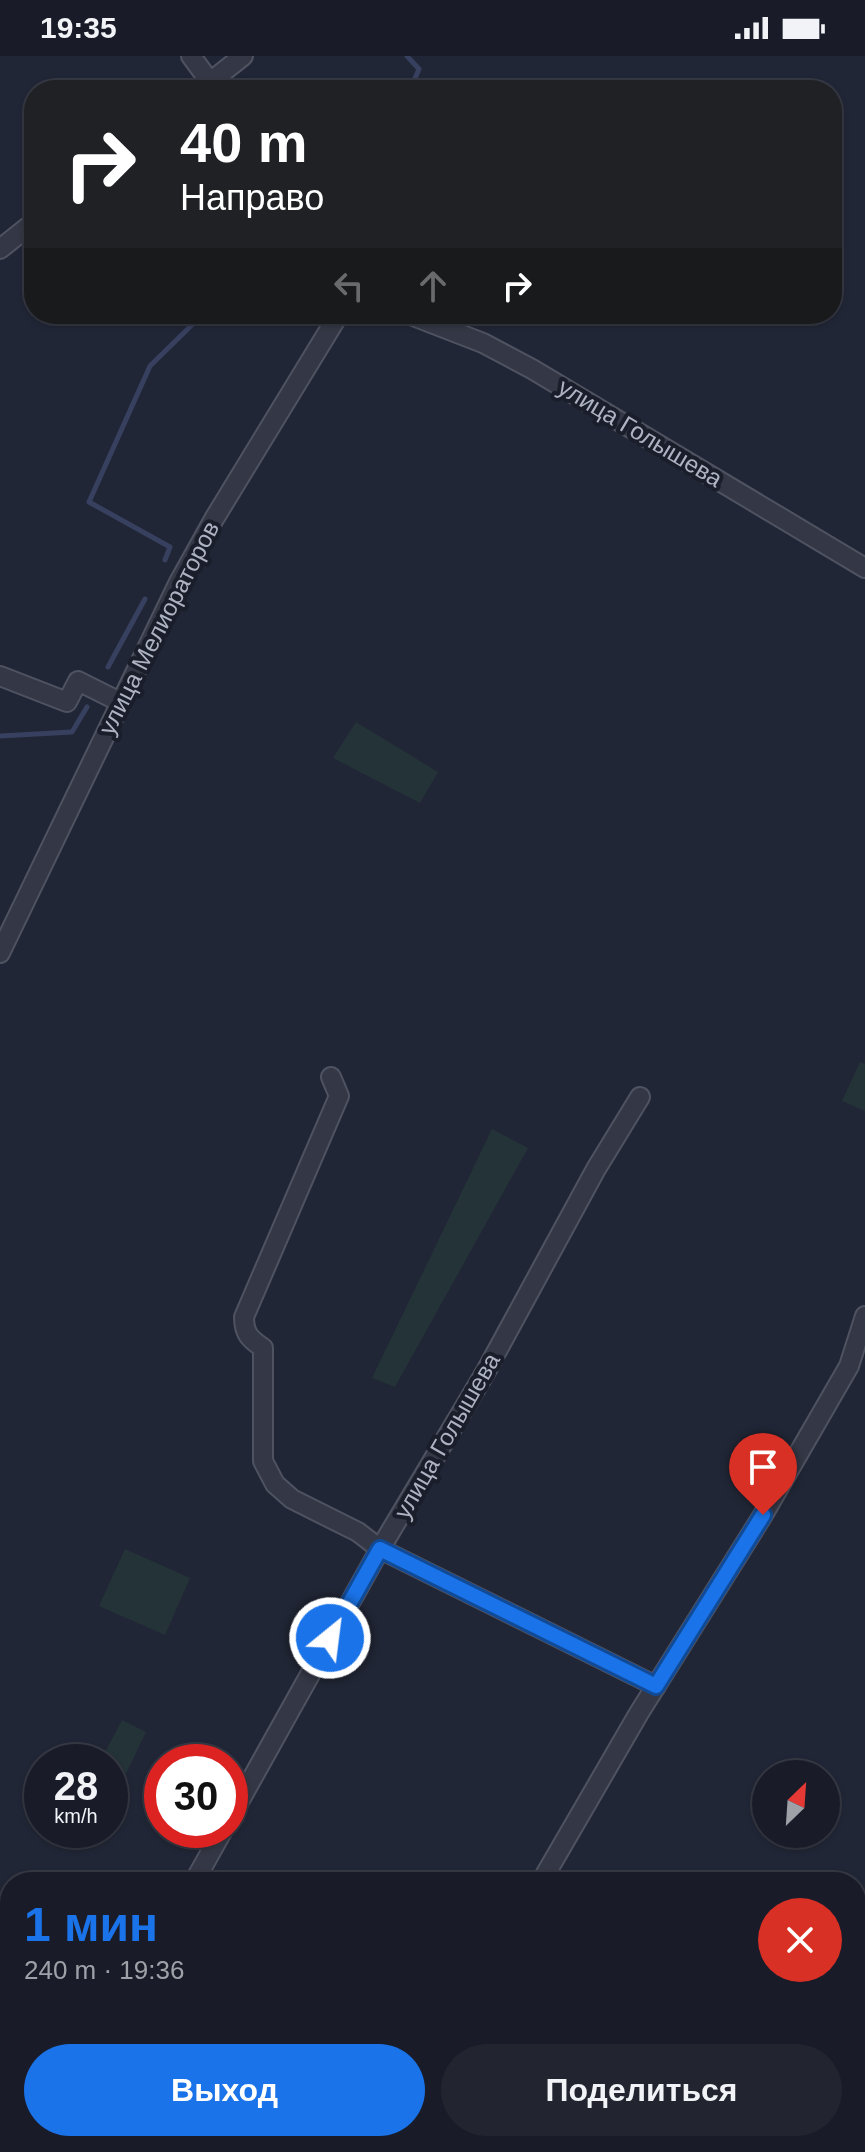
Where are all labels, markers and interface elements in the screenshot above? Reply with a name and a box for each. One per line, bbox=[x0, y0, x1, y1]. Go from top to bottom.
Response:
text: 19:35 bbox=[40, 11, 117, 44]
text: 40 m bbox=[180, 111, 308, 174]
icon: right bbox=[48, 112, 152, 216]
text: Направо bbox=[180, 177, 324, 218]
icon: left bbox=[327, 264, 371, 308]
icon: ahead bbox=[411, 264, 455, 308]
icon: right bbox=[495, 264, 539, 308]
street label: улица Голышева bbox=[553, 373, 728, 493]
street label: улица Мелиораторов bbox=[93, 517, 224, 739]
street label: улица Голышева bbox=[388, 1348, 505, 1523]
pin bbox=[729, 1433, 797, 1515]
icon: arrive bbox=[741, 1445, 785, 1489]
position arrow bbox=[288, 1596, 372, 1680]
speed limit sign: 30 bbox=[144, 1744, 248, 1848]
north arrow bbox=[752, 1760, 840, 1848]
map controls bbox=[752, 1760, 840, 1848]
text: 28 bbox=[54, 1764, 98, 1808]
text: km/h bbox=[54, 1805, 98, 1827]
text: 1 мин bbox=[24, 1898, 158, 1951]
button: close bbox=[758, 1898, 842, 1982]
text: 240 m · 19:36 bbox=[24, 1955, 184, 1985]
button: Выход bbox=[24, 2044, 425, 2136]
button: Поделиться bbox=[441, 2044, 842, 2136]

